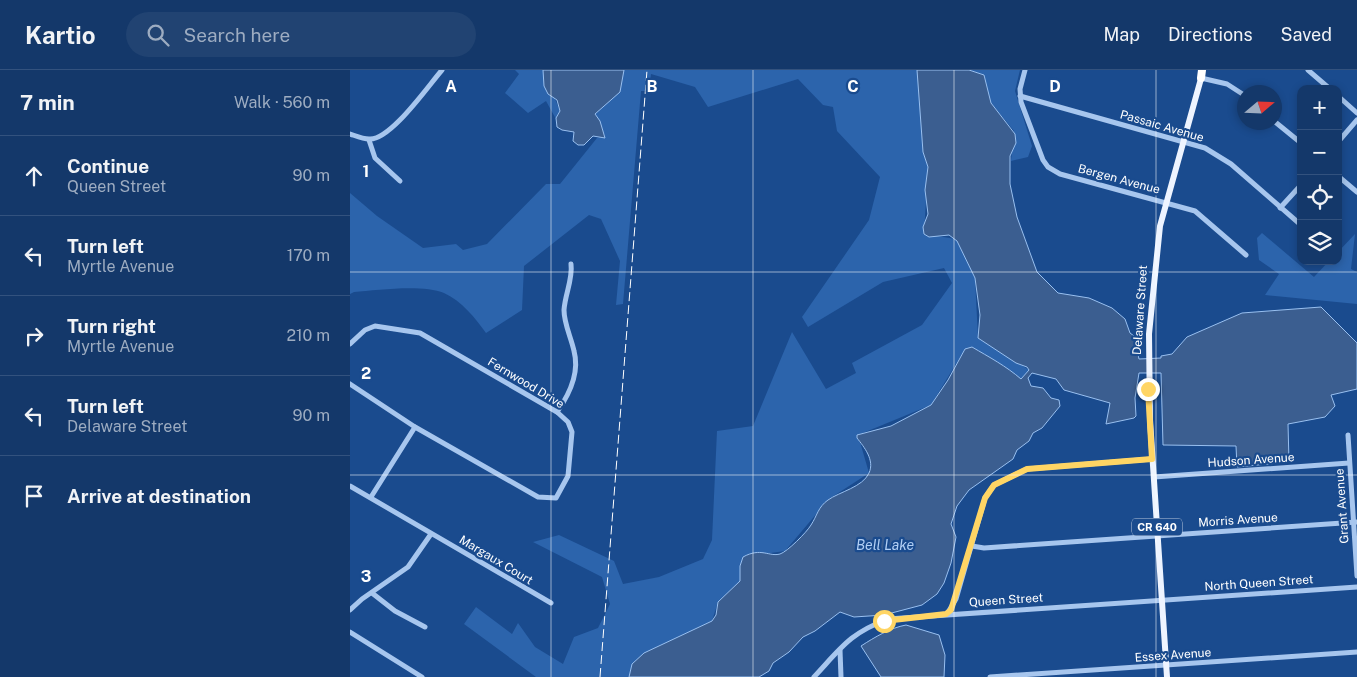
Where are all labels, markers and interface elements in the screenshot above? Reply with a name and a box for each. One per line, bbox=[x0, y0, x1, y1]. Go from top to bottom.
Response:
search box bbox=[126, 12, 476, 57]
text: Kartio bbox=[25, 21, 96, 49]
icon: search bbox=[144, 21, 172, 49]
text: Search here bbox=[184, 24, 290, 46]
text: Map bbox=[1103, 24, 1140, 45]
text: Directions bbox=[1168, 24, 1253, 45]
text: Saved bbox=[1281, 24, 1332, 45]
text: A bbox=[445, 77, 457, 96]
text: B bbox=[647, 77, 658, 96]
text: C bbox=[847, 77, 859, 96]
text: D bbox=[1049, 77, 1061, 96]
north arrow bbox=[1237, 85, 1282, 130]
map controls bbox=[1297, 85, 1342, 265]
button: + bbox=[1297, 85, 1342, 130]
text: 7 min bbox=[20, 90, 75, 115]
text: Walk · 560 m bbox=[234, 93, 330, 112]
street label: Passaic Avenue bbox=[1119, 107, 1206, 145]
button: − bbox=[1297, 130, 1342, 175]
text: Continue bbox=[67, 155, 149, 177]
street label: Bergen Avenue bbox=[1076, 161, 1162, 197]
icon: ahead bbox=[20, 162, 48, 190]
text: 1 bbox=[363, 162, 369, 181]
text: 90 m bbox=[293, 166, 330, 185]
button: locate bbox=[1297, 175, 1342, 220]
text: Queen Street bbox=[67, 177, 166, 196]
button: layers bbox=[1297, 220, 1342, 265]
text: Turn left bbox=[67, 235, 144, 257]
icon: left bbox=[20, 242, 48, 270]
text: 170 m bbox=[287, 246, 330, 265]
text: Myrtle Avenue bbox=[67, 257, 174, 276]
street label: Delaware Street bbox=[1130, 264, 1150, 356]
text: Turn right bbox=[67, 315, 156, 337]
icon: right bbox=[20, 322, 48, 350]
text: 210 m bbox=[286, 326, 330, 345]
text: Myrtle Avenue bbox=[67, 337, 174, 356]
street label: Fernwood Drive bbox=[485, 355, 567, 411]
text: 2 bbox=[361, 364, 371, 383]
route end bbox=[1137, 378, 1160, 401]
text: Turn left bbox=[67, 395, 144, 417]
icon: left bbox=[20, 402, 48, 430]
text: 90 m bbox=[293, 406, 330, 425]
text: Delaware Street bbox=[67, 417, 187, 436]
street label: Hudson Avenue bbox=[1207, 450, 1295, 470]
street label: Grant Avenue bbox=[1332, 468, 1352, 544]
icon: arrive bbox=[20, 482, 48, 510]
text: Arrive at destination bbox=[67, 485, 251, 507]
street label: Morris Avenue bbox=[1198, 510, 1279, 530]
road number: CR 640 bbox=[1132, 518, 1182, 536]
street label: Margaux Court bbox=[457, 532, 536, 588]
water label: Bell Lake bbox=[856, 537, 914, 553]
text: 3 bbox=[361, 567, 371, 586]
street label: North Queen Street bbox=[1204, 572, 1314, 594]
street label: Queen Street bbox=[968, 590, 1044, 610]
route start bbox=[873, 610, 896, 633]
street label: Essex Avenue bbox=[1134, 645, 1212, 665]

